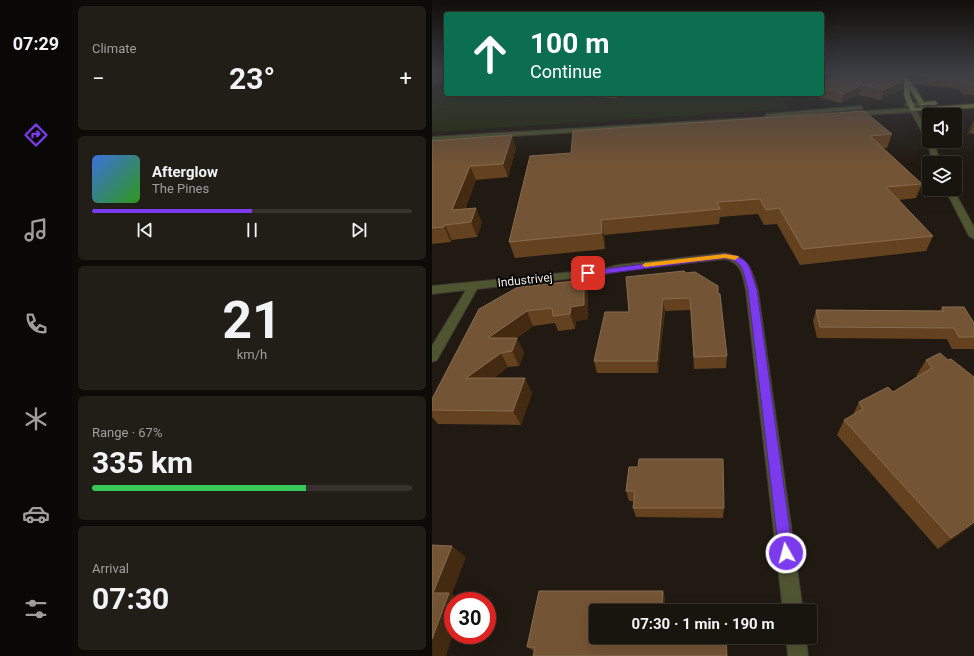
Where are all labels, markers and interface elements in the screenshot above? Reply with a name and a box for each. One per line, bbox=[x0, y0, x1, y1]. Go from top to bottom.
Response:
text: 100 m bbox=[530, 27, 609, 60]
icon: ahead bbox=[464, 28, 516, 80]
text: 07:29 bbox=[13, 33, 59, 54]
text: Climate bbox=[92, 41, 136, 56]
text: 23° bbox=[229, 61, 275, 96]
text: Continue bbox=[530, 61, 602, 82]
text: − bbox=[92, 66, 105, 91]
text: + bbox=[400, 66, 412, 91]
map controls bbox=[922, 108, 962, 196]
button: sound bbox=[922, 108, 962, 148]
icon: directions bbox=[22, 121, 50, 149]
button: layers bbox=[922, 156, 962, 196]
text: Afterglow bbox=[152, 163, 218, 181]
text: The Pines bbox=[152, 181, 209, 196]
icon: music bbox=[22, 216, 50, 244]
icon: previous bbox=[134, 219, 156, 241]
icon: pause bbox=[241, 219, 263, 241]
icon: next bbox=[348, 219, 370, 241]
pin bbox=[571, 256, 605, 290]
icon: arrive bbox=[577, 262, 599, 284]
street label: Industrivej bbox=[497, 270, 553, 290]
text: 21 bbox=[222, 290, 282, 351]
icon: phone bbox=[22, 310, 50, 338]
text: km/h bbox=[237, 347, 267, 362]
icon: climate bbox=[22, 405, 50, 433]
text: Range · 67% bbox=[92, 425, 162, 440]
text: 335 km bbox=[92, 445, 193, 480]
icon: car bbox=[22, 500, 50, 528]
position arrow bbox=[765, 532, 807, 574]
text: Arrival bbox=[92, 561, 129, 576]
text: 07:30 bbox=[92, 581, 169, 616]
speed limit sign: 30 bbox=[444, 592, 496, 644]
icon: filters bbox=[22, 595, 50, 623]
text: 07:30 · 1 min · 190 m bbox=[632, 615, 774, 633]

